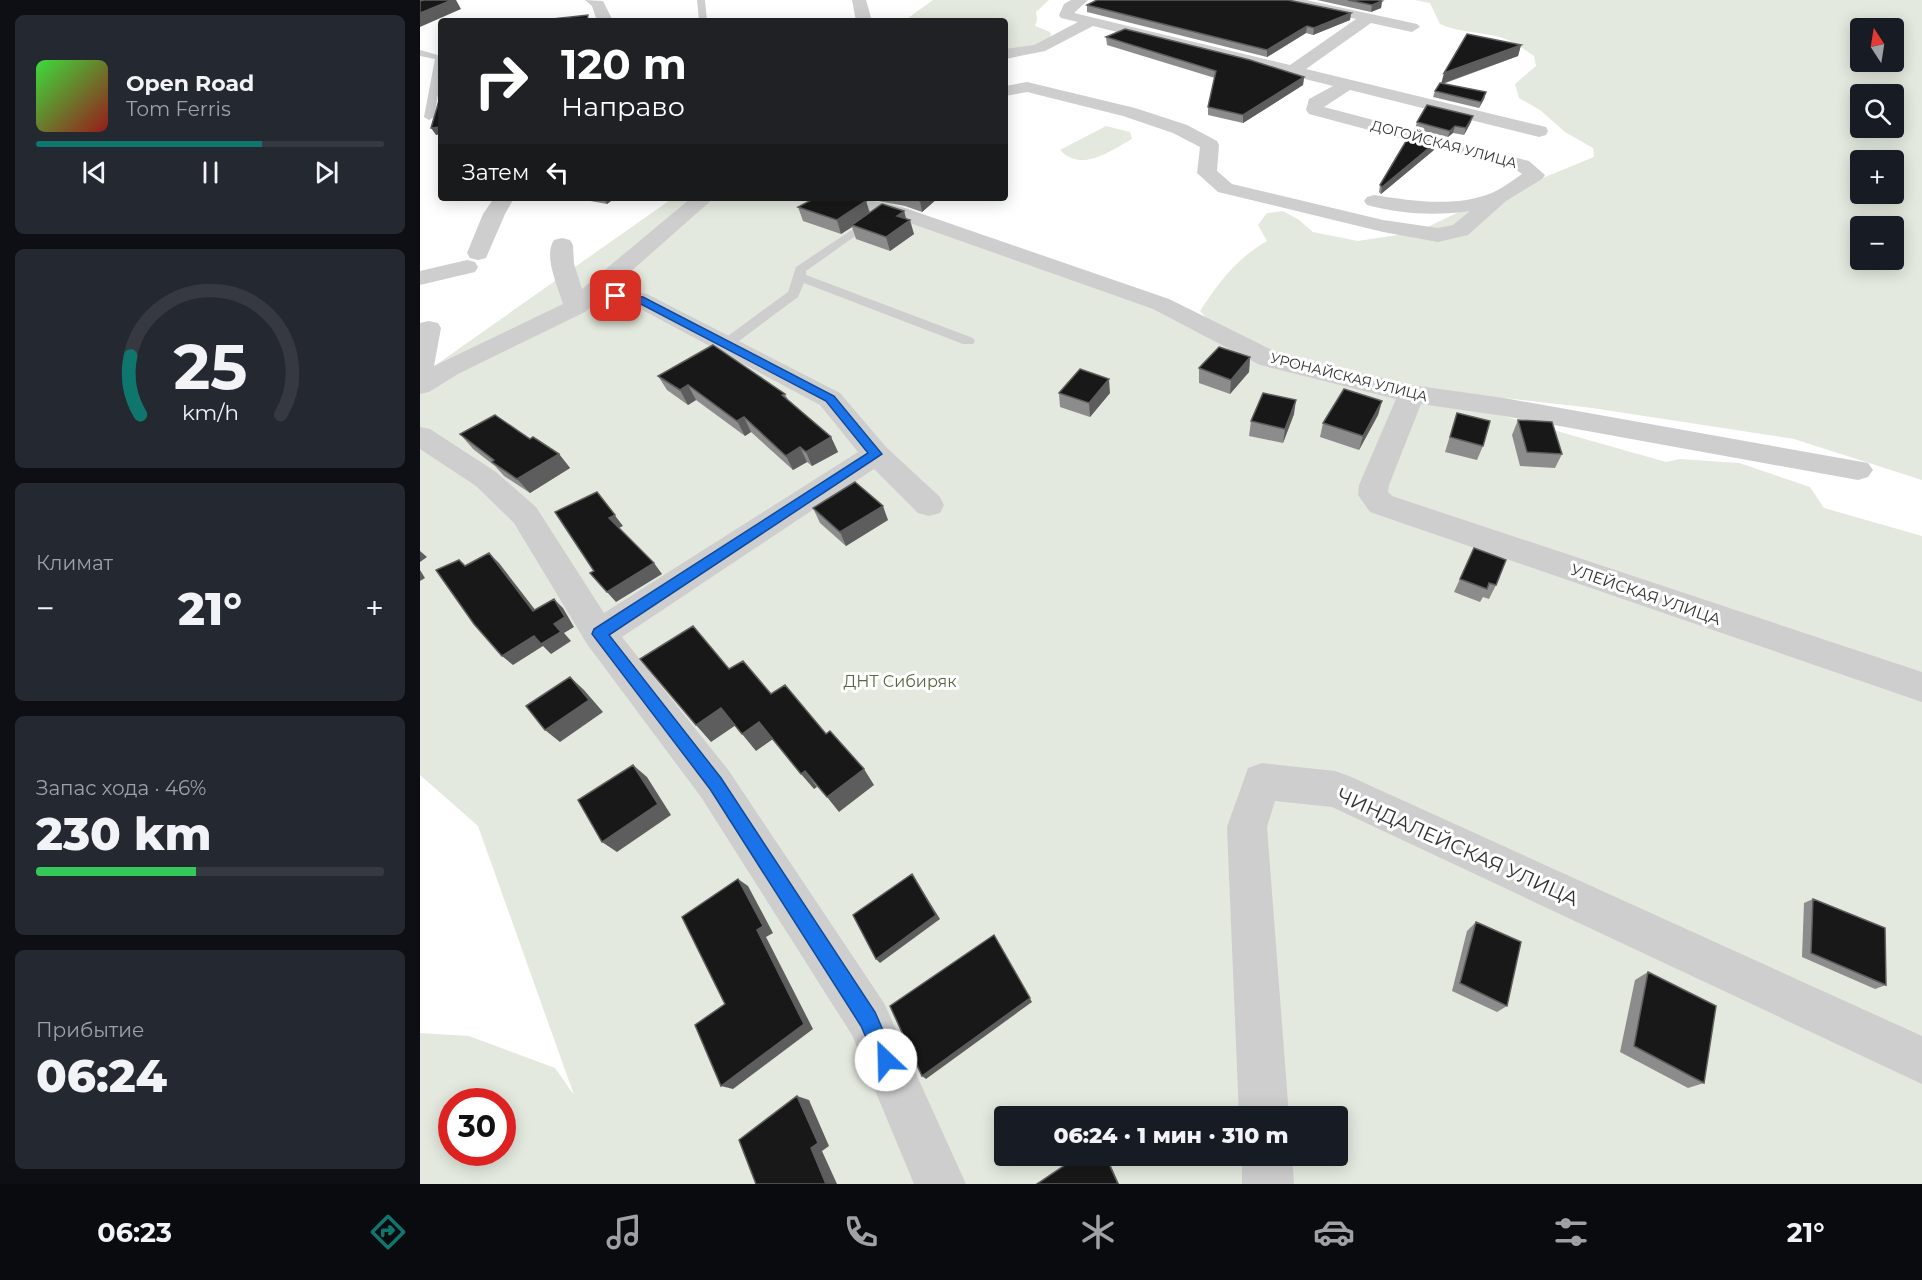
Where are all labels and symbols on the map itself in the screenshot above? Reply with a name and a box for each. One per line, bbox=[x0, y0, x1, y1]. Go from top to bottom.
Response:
north arrow bbox=[1850, 18, 1904, 72]
street label: ДОГОЙСКАЯ УЛИЦА bbox=[1369, 116, 1519, 172]
pin bbox=[590, 270, 641, 321]
street label: УРОНАЙСКАЯ УЛИЦА bbox=[1268, 349, 1430, 405]
street label: УЛЕЙСКАЯ УЛИЦА bbox=[1568, 560, 1724, 629]
park label: ДНТ Сибиряк bbox=[843, 672, 957, 691]
street label: ЧИНДАЛЕЙСКАЯ УЛИЦА bbox=[1334, 783, 1583, 911]
position arrow bbox=[854, 1028, 918, 1092]
speed limit sign: 30 bbox=[438, 1088, 516, 1166]

